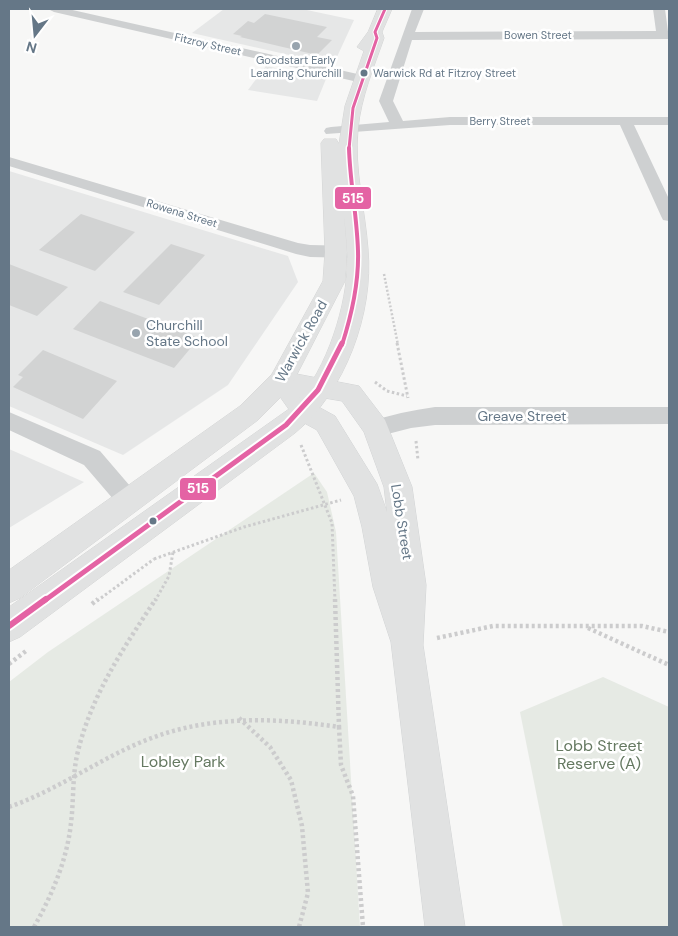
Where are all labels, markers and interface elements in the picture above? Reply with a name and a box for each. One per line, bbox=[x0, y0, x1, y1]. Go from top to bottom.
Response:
north arrow bbox=[10, 10, 60, 60]
street label: Bowen Street bbox=[504, 28, 572, 42]
street label: Fitzroy Street bbox=[173, 30, 243, 58]
text: N bbox=[24, 37, 39, 58]
marker: Goodstart Early Learning Churchill bbox=[290, 40, 302, 52]
place label: Goodstart Early Learning Churchill bbox=[251, 53, 341, 80]
place label: Warwick Rd at Fitzroy Street bbox=[373, 66, 516, 80]
marker: Warwick Rd at Fitzroy Street bbox=[359, 68, 369, 78]
street label: Berry Street bbox=[469, 114, 531, 128]
line badge: 515 bbox=[334, 186, 372, 210]
text: 515 bbox=[342, 189, 364, 207]
street label: Rowena Street bbox=[145, 196, 219, 230]
street label: Warwick Road bbox=[271, 297, 331, 385]
place label: Churchill State School bbox=[146, 316, 228, 350]
marker: Churchill State School bbox=[130, 327, 142, 339]
street label: Greave Street bbox=[477, 407, 567, 425]
line badge: 515 bbox=[179, 477, 217, 501]
text: 515 bbox=[187, 479, 209, 497]
street label: Lobb Street bbox=[387, 483, 417, 561]
unlabelled marker bbox=[148, 516, 158, 526]
park label: Lobb Street Reserve (A) bbox=[555, 735, 643, 774]
park label: Lobley Park bbox=[141, 751, 225, 772]

